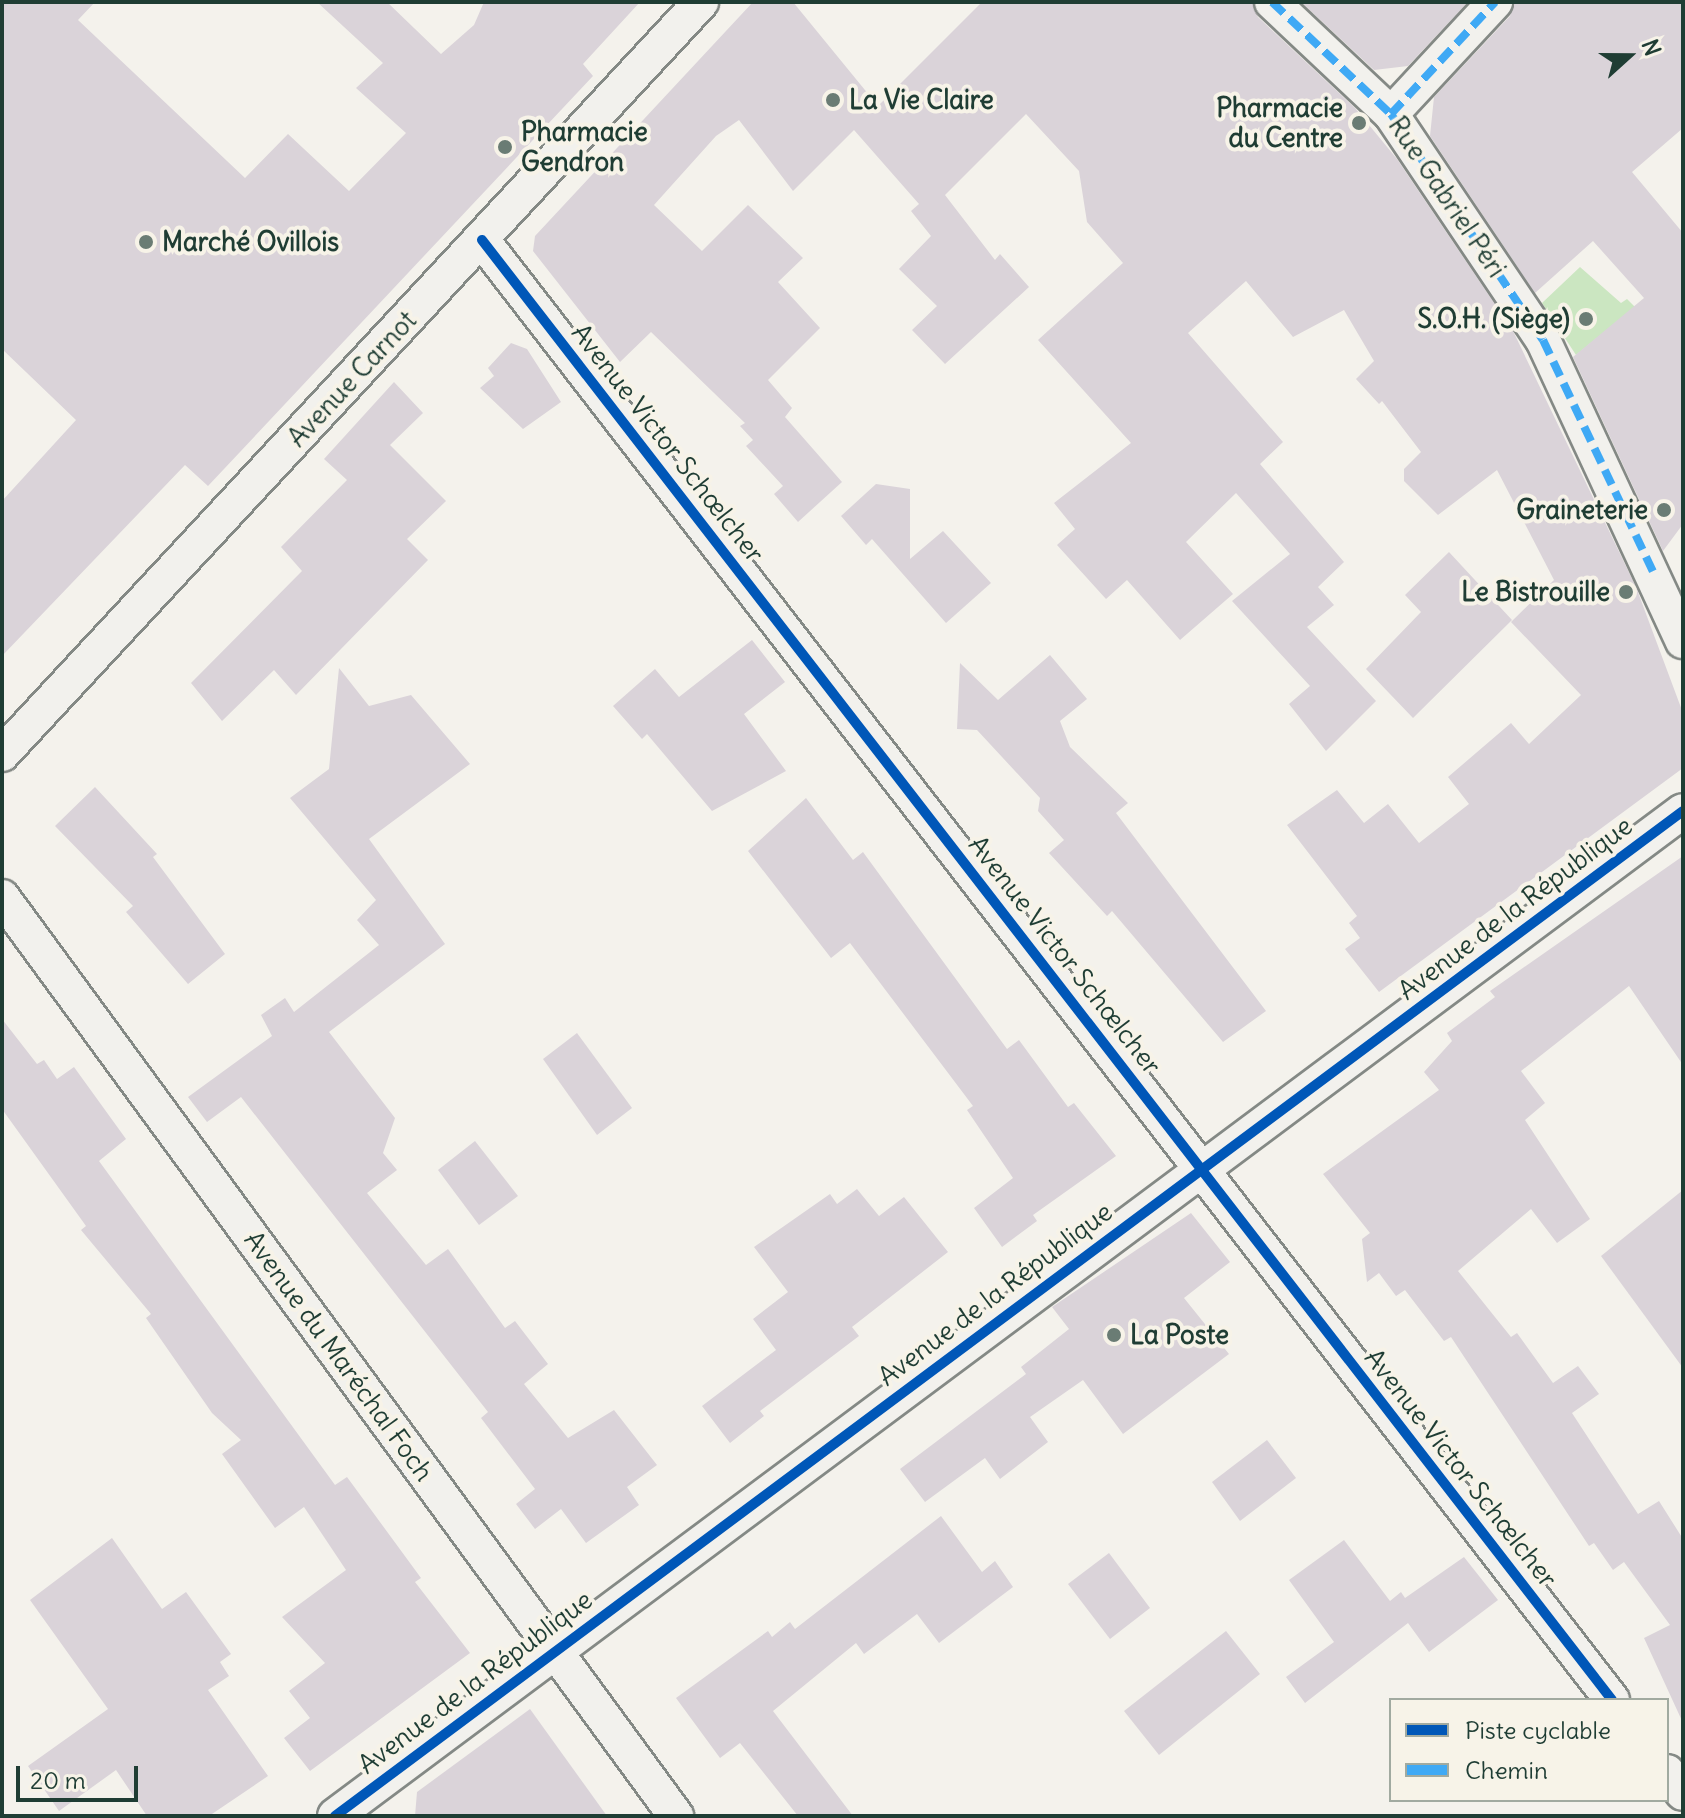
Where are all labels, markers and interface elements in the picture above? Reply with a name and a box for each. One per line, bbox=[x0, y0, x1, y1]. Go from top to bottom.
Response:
north arrow bbox=[1589, 16, 1669, 96]
text: N bbox=[1636, 35, 1667, 60]
place label: La Vie Claire bbox=[849, 84, 994, 116]
marker: La Vie Claire bbox=[824, 91, 842, 109]
place label: Pharmacie du Centre bbox=[1216, 92, 1343, 154]
street label: Rue Gabriel Péri bbox=[1382, 111, 1512, 283]
marker: Pharmacie du Centre bbox=[1350, 114, 1368, 132]
place label: Pharmacie Gendron bbox=[521, 116, 648, 178]
marker: Pharmacie Gendron bbox=[496, 138, 514, 156]
place label: Marché Ovillois bbox=[162, 226, 339, 258]
marker: Marché Ovillois bbox=[137, 233, 155, 251]
place label: S.O.H. (Siège) bbox=[1418, 303, 1570, 335]
street label: Avenue Carnot bbox=[281, 305, 423, 453]
marker: S.O.H. (Siège) bbox=[1577, 310, 1595, 328]
street label: Avenue Victor Schœlcher bbox=[565, 318, 771, 568]
place label: Graineterie bbox=[1516, 494, 1648, 526]
marker: Graineterie bbox=[1655, 501, 1673, 519]
place label: Le Bistrouille bbox=[1461, 576, 1610, 608]
marker: Le Bistrouille bbox=[1617, 583, 1635, 601]
street label: Avenue de la République bbox=[1392, 810, 1638, 1006]
street label: Avenue Victor Schœlcher bbox=[962, 830, 1168, 1080]
street label: Avenue de la République bbox=[872, 1196, 1118, 1392]
street label: Avenue du Maréchal Foch bbox=[238, 1225, 440, 1487]
place label: La Poste bbox=[1130, 1319, 1229, 1351]
marker: La Poste bbox=[1105, 1326, 1123, 1344]
street label: Avenue Victor Schœlcher bbox=[1358, 1343, 1564, 1593]
street label: Avenue de la République bbox=[352, 1584, 598, 1780]
legend bbox=[1389, 1698, 1669, 1802]
text: Piste cyclable bbox=[1465, 1715, 1611, 1745]
scale bar bbox=[20, 1750, 142, 1800]
text: Chemin bbox=[1465, 1755, 1548, 1785]
text: 20 m bbox=[30, 1765, 86, 1795]

